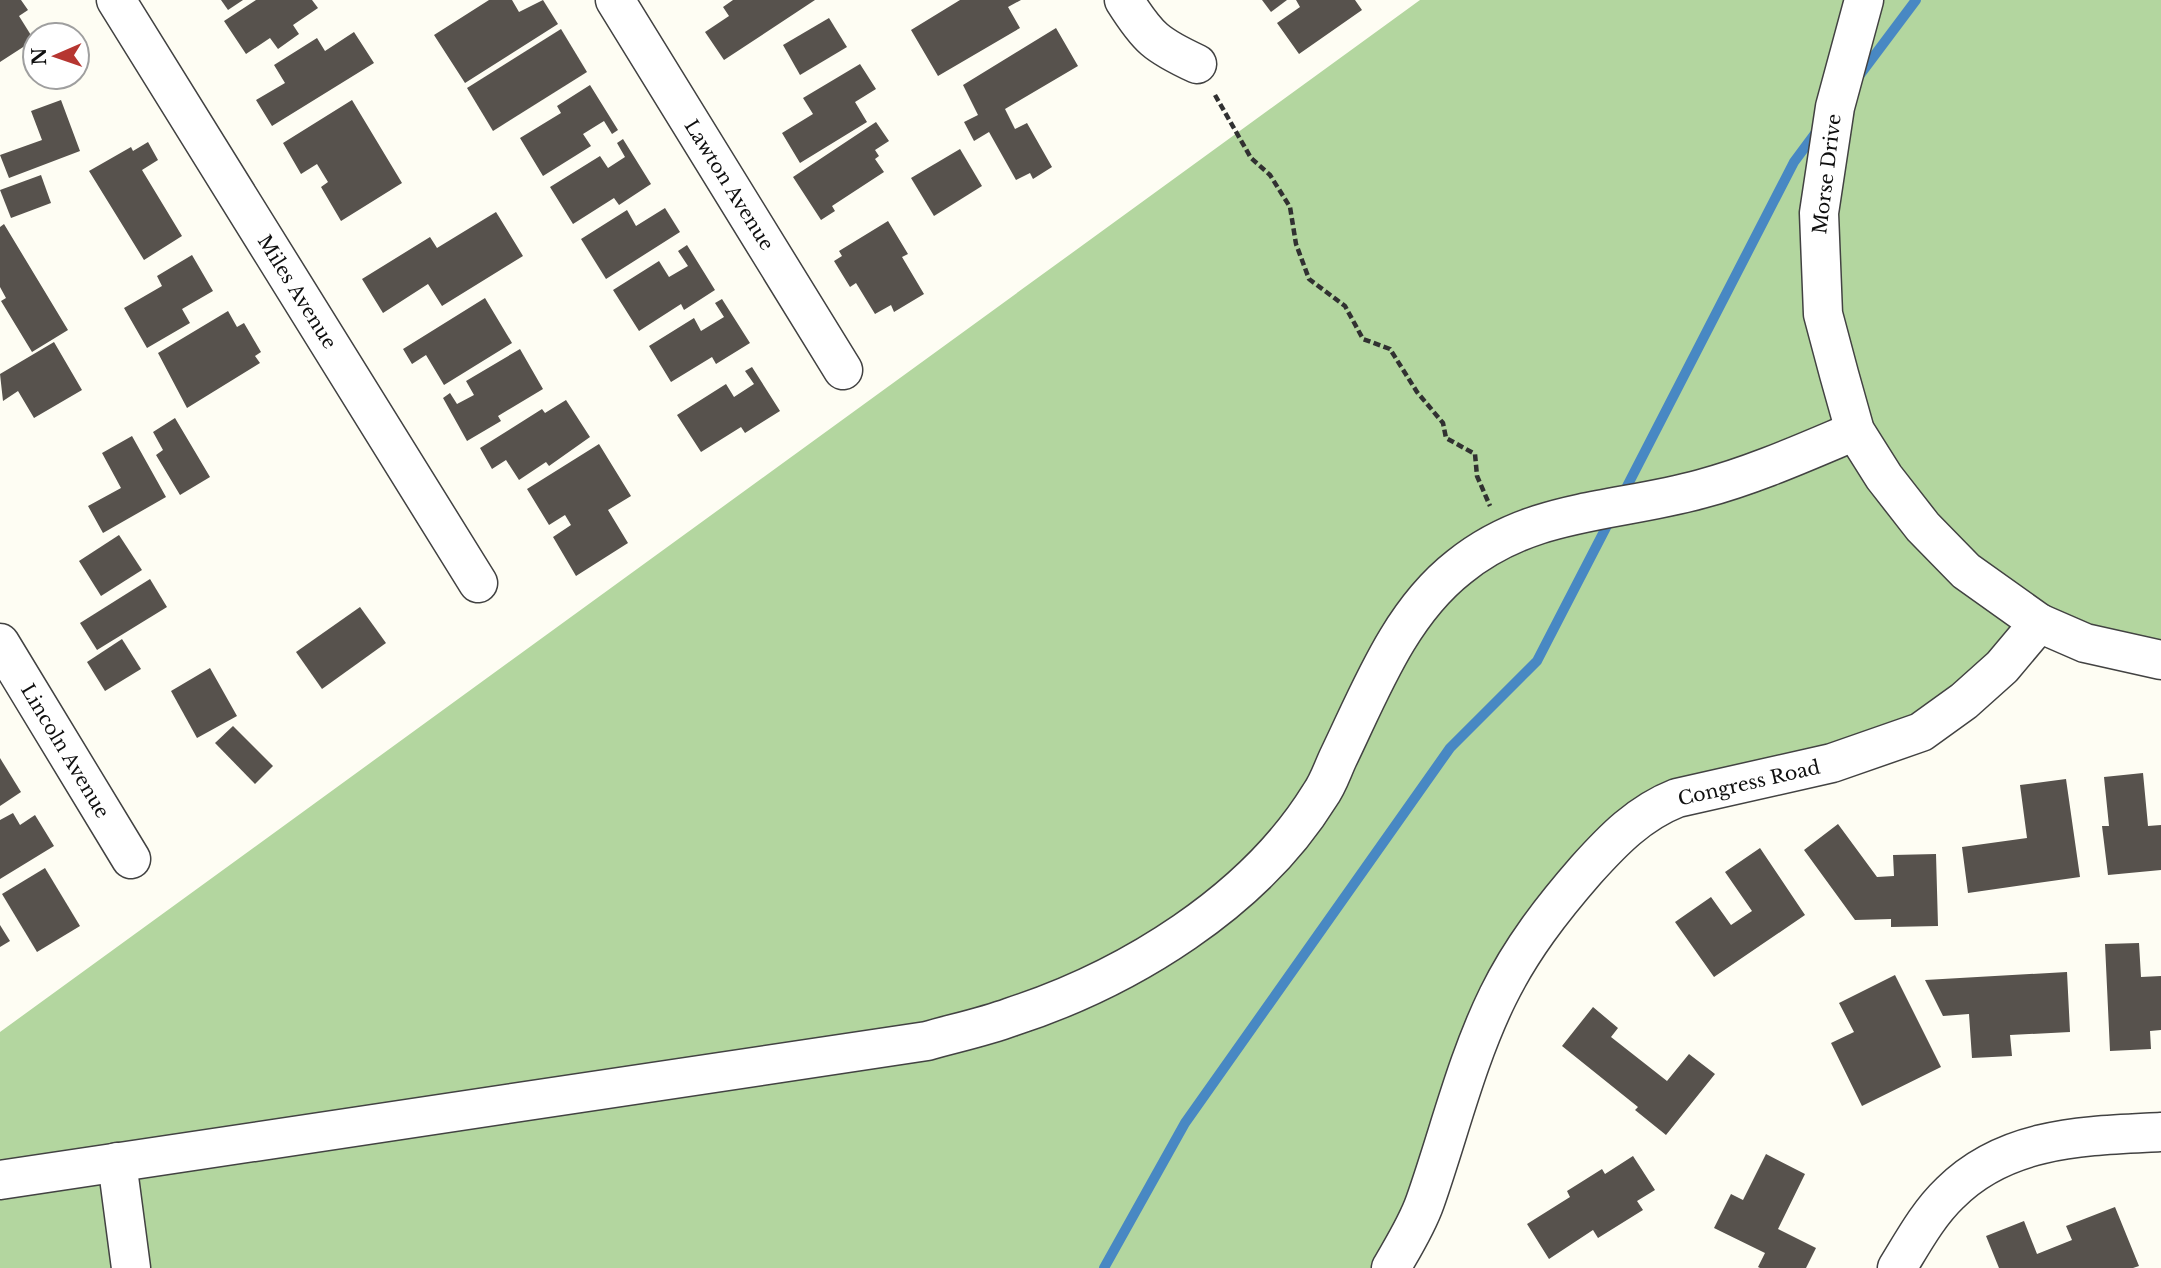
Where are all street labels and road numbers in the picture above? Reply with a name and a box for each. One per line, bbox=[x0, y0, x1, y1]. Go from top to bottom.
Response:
street label: Morse Drive bbox=[1808, 113, 1846, 235]
street label: Lawton Avenue bbox=[680, 115, 778, 255]
street label: Miles Avenue bbox=[253, 231, 341, 353]
street label: Lincoln Avenue bbox=[16, 680, 114, 822]
street label: Congress Road bbox=[1676, 755, 1822, 811]

